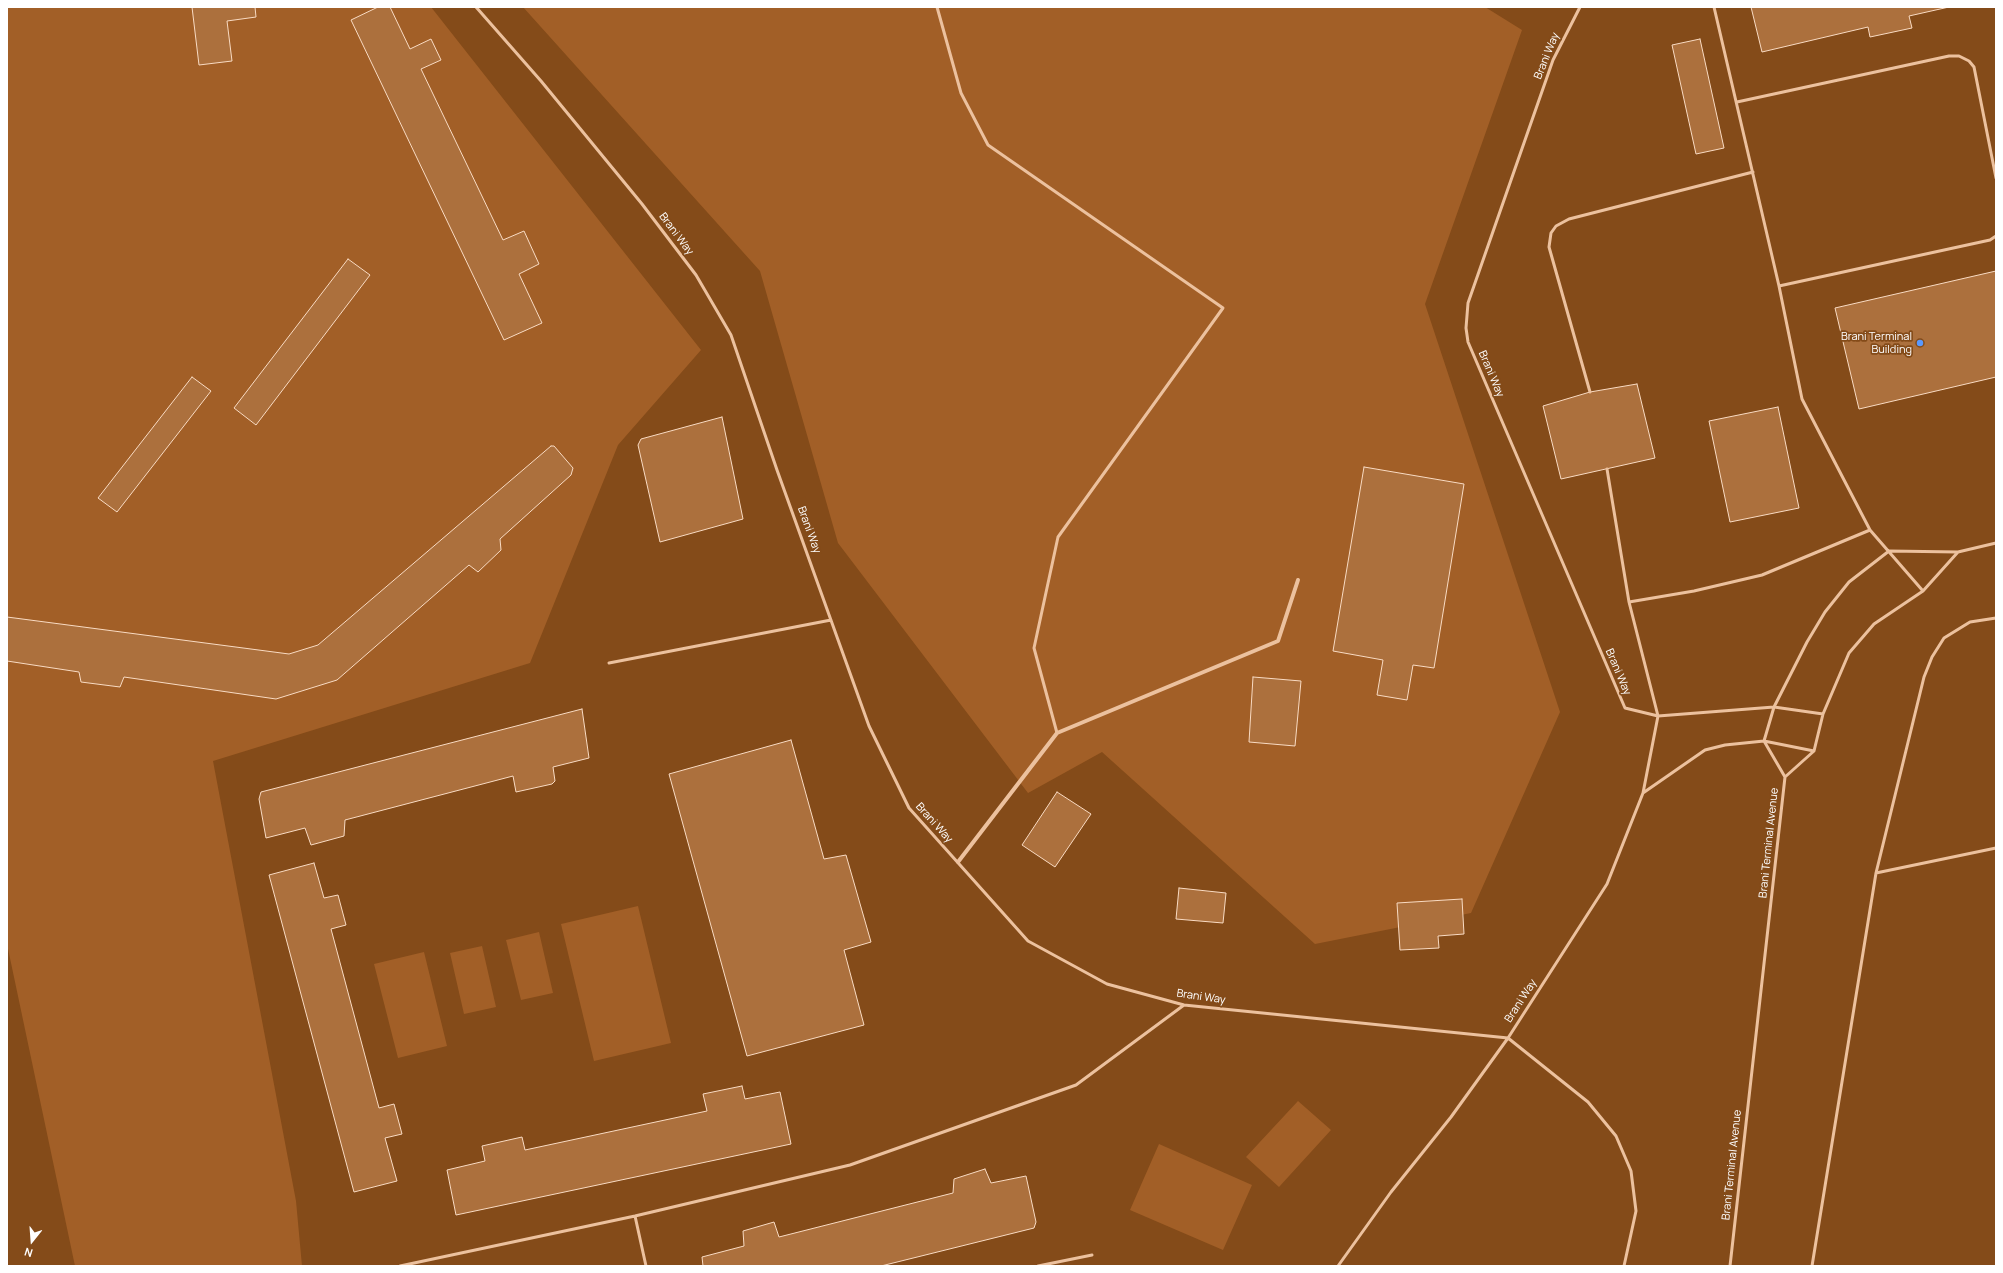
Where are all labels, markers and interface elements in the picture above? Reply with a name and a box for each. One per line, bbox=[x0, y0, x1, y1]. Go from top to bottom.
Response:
street label: Brani Way bbox=[1532, 31, 1562, 81]
street label: Brani Way bbox=[656, 210, 696, 258]
place label: Brani Terminal Building bbox=[1841, 330, 1912, 356]
marker: Brani Terminal Building bbox=[1915, 338, 1925, 348]
street label: Brani Way bbox=[1475, 349, 1507, 399]
street label: Brani Way bbox=[794, 505, 824, 555]
street label: Brani Way bbox=[1602, 647, 1634, 697]
street label: Brani Terminal Avenue bbox=[1757, 787, 1781, 899]
street label: Brani Way bbox=[913, 800, 955, 846]
street label: Brani Way bbox=[1502, 977, 1540, 1025]
street label: Brani Way bbox=[1176, 987, 1226, 1007]
street label: Brani Terminal Avenue bbox=[1720, 1109, 1744, 1221]
north arrow bbox=[12, 1221, 52, 1261]
text: N bbox=[22, 1245, 34, 1261]

